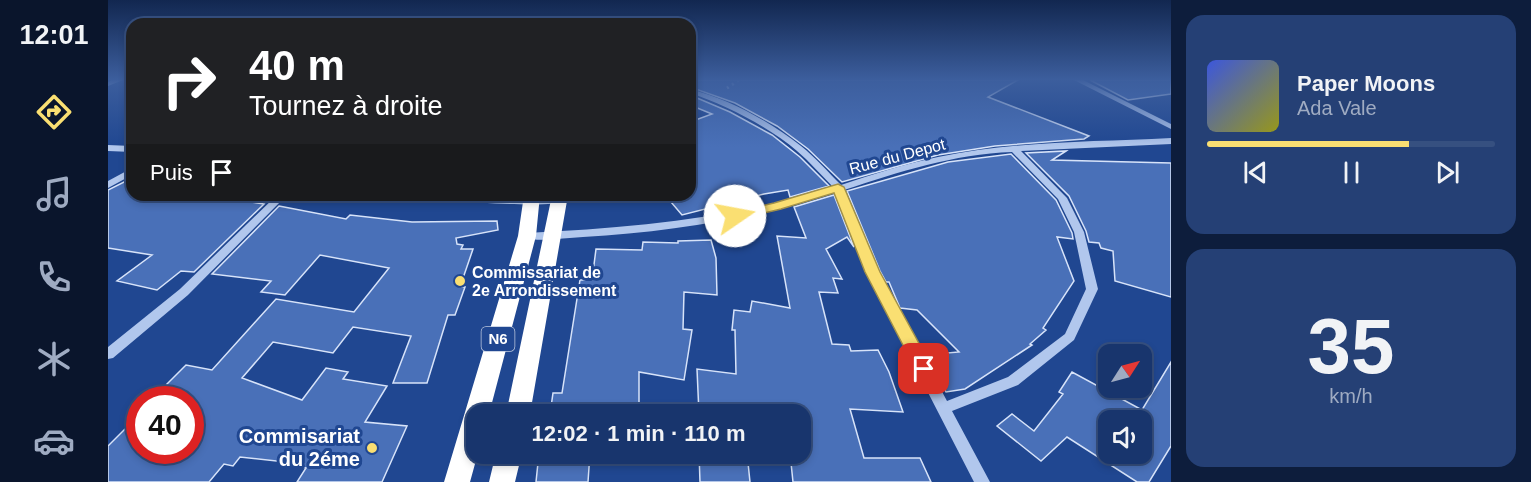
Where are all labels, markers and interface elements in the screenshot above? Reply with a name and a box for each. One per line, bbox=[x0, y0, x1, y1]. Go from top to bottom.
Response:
text: 12:01 bbox=[19, 20, 89, 50]
icon: right bbox=[150, 42, 228, 120]
text: 40 m bbox=[249, 42, 345, 89]
text: Paper Moons bbox=[1297, 71, 1435, 96]
icon: directions bbox=[33, 91, 75, 133]
text: Tournez à droite bbox=[249, 91, 443, 121]
text: Ada Vale bbox=[1297, 97, 1377, 119]
street label: Rue du Depot bbox=[847, 135, 948, 177]
icon: arrive bbox=[205, 156, 238, 189]
icon: previous bbox=[1239, 156, 1272, 189]
icon: pause bbox=[1335, 156, 1368, 189]
icon: next bbox=[1431, 156, 1464, 189]
text: Puis bbox=[150, 160, 193, 185]
icon: music bbox=[33, 173, 75, 215]
position arrow bbox=[703, 184, 767, 248]
icon: phone bbox=[33, 256, 75, 298]
place label: Commissariat de 2e Arrondissement bbox=[472, 264, 617, 299]
marker: Commissariat de 2e Arrondissement bbox=[453, 274, 467, 288]
text: 35 bbox=[1308, 302, 1394, 390]
road number: N6 bbox=[482, 327, 514, 351]
icon: climate bbox=[33, 338, 75, 380]
pin bbox=[898, 343, 949, 394]
north arrow bbox=[1098, 344, 1152, 398]
map controls bbox=[1098, 344, 1152, 464]
icon: arrive bbox=[907, 352, 940, 385]
text: km/h bbox=[1329, 385, 1373, 407]
speed limit sign: 40 bbox=[126, 386, 204, 464]
button: sound bbox=[1098, 410, 1152, 464]
icon: car bbox=[33, 420, 75, 462]
text: 12:02 · 1 min · 110 m bbox=[532, 421, 746, 446]
place label: Commisariat du 2éme bbox=[239, 425, 360, 470]
marker: Commisariat du 2éme bbox=[365, 441, 379, 455]

